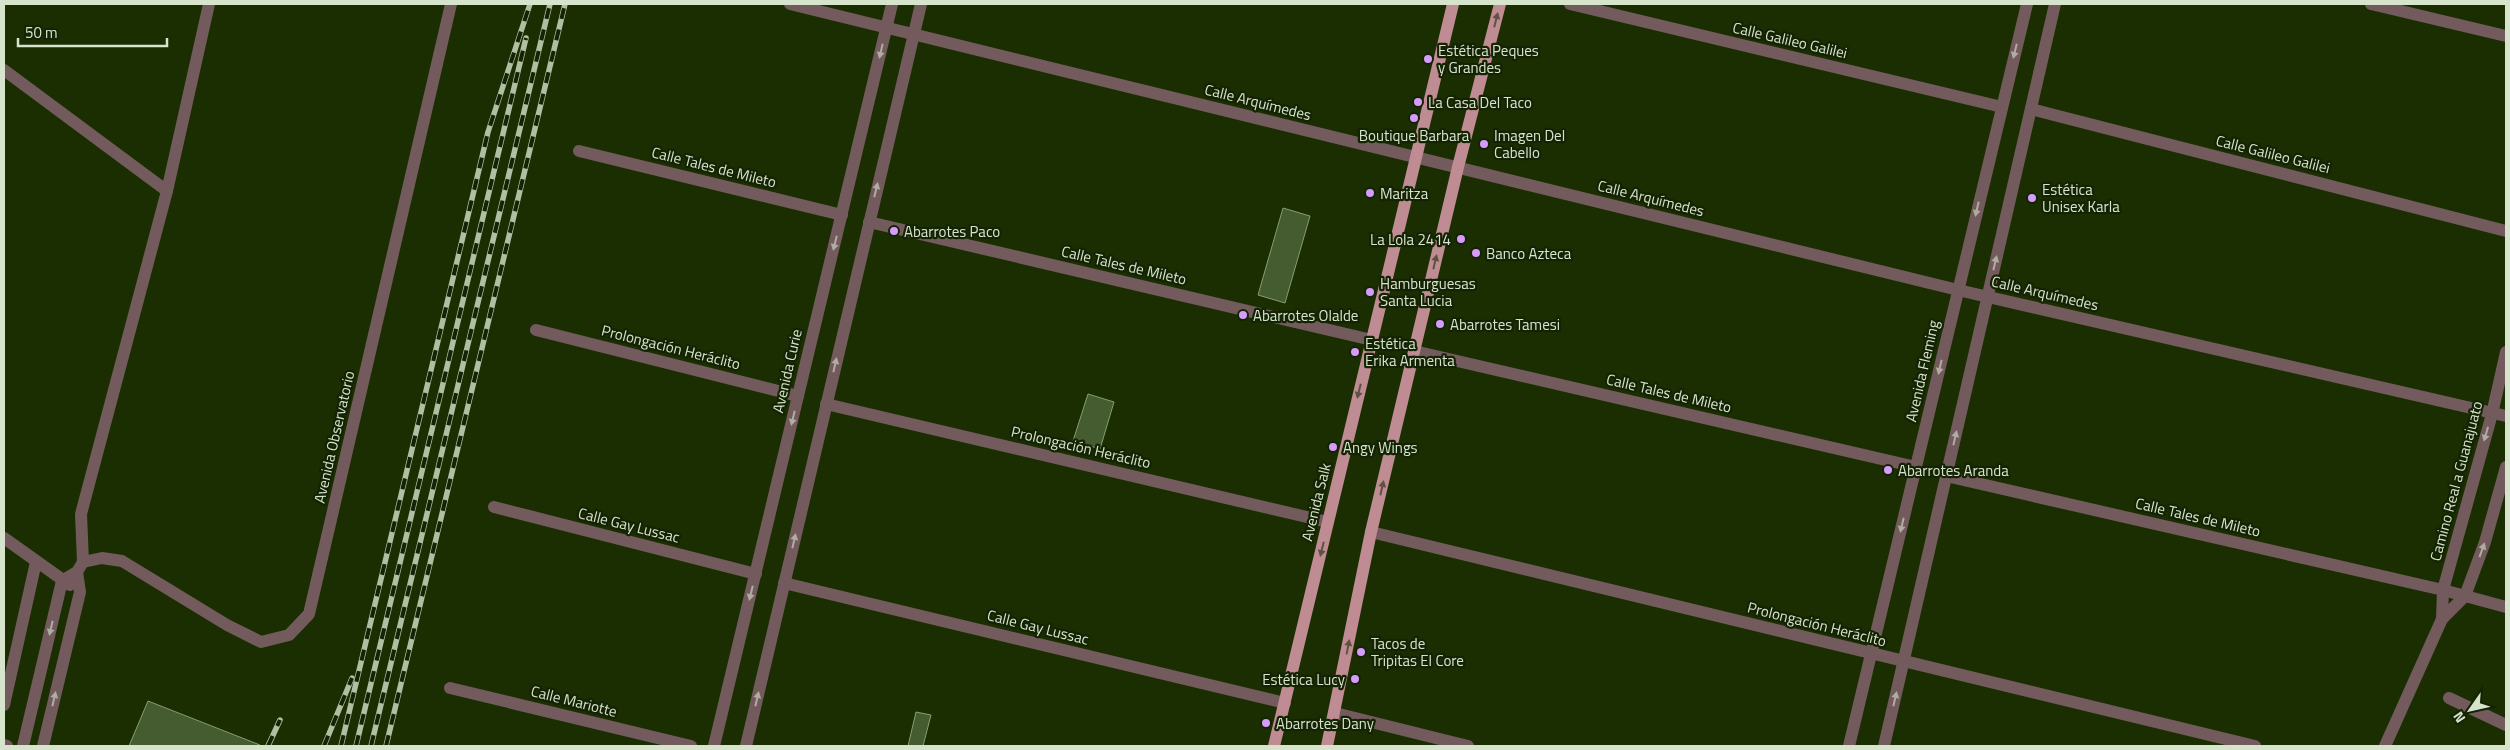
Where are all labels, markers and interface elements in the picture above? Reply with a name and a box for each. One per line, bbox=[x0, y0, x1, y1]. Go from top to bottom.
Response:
one-way arrow bbox=[1492, 12, 1500, 27]
scale bar bbox=[18, 15, 166, 47]
street label: Calle Galileo Galilei bbox=[1730, 16, 1850, 64]
text: 50 m bbox=[25, 21, 58, 44]
place label: Estética Peques y Grandes bbox=[1438, 39, 1539, 79]
one-way arrow bbox=[877, 44, 885, 59]
one-way arrow bbox=[2011, 44, 2019, 59]
marker: Estética Peques y Grandes bbox=[1422, 53, 1434, 65]
street label: Calle Arquímedes bbox=[1202, 78, 1314, 126]
place label: La Casa Del Taco bbox=[1428, 91, 1532, 114]
marker: La Casa Del Taco bbox=[1412, 96, 1424, 108]
marker: Boutique Barbara bbox=[1408, 112, 1420, 124]
place label: Boutique Barbara bbox=[1359, 124, 1470, 147]
place label: Imagen Del Cabello bbox=[1494, 124, 1565, 164]
street label: Calle Galileo Galilei bbox=[2213, 129, 2333, 179]
marker: Imagen Del Cabello bbox=[1478, 138, 1490, 150]
street label: Calle Tales de Mileto bbox=[649, 140, 779, 194]
street label: Calle Arquímedes bbox=[1595, 174, 1707, 222]
place label: Estética Unisex Karla bbox=[2042, 178, 2120, 218]
place label: Maritza bbox=[1380, 182, 1429, 205]
one-way arrow bbox=[872, 183, 880, 198]
marker: Maritza bbox=[1364, 187, 1376, 199]
marker: Estética Unisex Karla bbox=[2026, 192, 2038, 204]
one-way arrow bbox=[1973, 202, 1981, 217]
place label: Abarrotes Paco bbox=[904, 220, 1000, 243]
marker: Abarrotes Paco bbox=[888, 225, 900, 237]
place label: La Lola 2414 bbox=[1370, 228, 1451, 251]
marker: La Lola 2414 bbox=[1455, 233, 1467, 245]
one-way arrow bbox=[831, 236, 839, 251]
street label: Calle Tales de Mileto bbox=[1059, 239, 1189, 291]
place label: Banco Azteca bbox=[1486, 242, 1572, 265]
marker: Banco Azteca bbox=[1470, 247, 1482, 259]
one-way arrow bbox=[1431, 255, 1439, 270]
one-way arrow bbox=[1991, 255, 1999, 270]
street label: Calle Arquímedes bbox=[1989, 270, 2101, 316]
place label: Hamburguesas Santa Lucia bbox=[1380, 272, 1476, 312]
marker: Hamburguesas Santa Lucia bbox=[1364, 286, 1376, 298]
place label: Abarrotes Olalde bbox=[1253, 304, 1358, 327]
marker: Abarrotes Olalde bbox=[1237, 309, 1249, 321]
place label: Abarrotes Tamesi bbox=[1450, 313, 1560, 336]
street label: Avenida Fleming bbox=[1899, 317, 1945, 424]
marker: Abarrotes Tamesi bbox=[1434, 318, 1446, 330]
street label: Prolongación Heráclito bbox=[599, 319, 743, 375]
street label: Avenida Curie bbox=[766, 327, 808, 415]
place label: Estética Erika Armenta bbox=[1365, 332, 1455, 372]
marker: Estética Erika Armenta bbox=[1349, 346, 1361, 358]
one-way arrow bbox=[831, 358, 839, 373]
one-way arrow bbox=[1936, 360, 1944, 375]
street label: Calle Tales de Mileto bbox=[1604, 367, 1734, 419]
street label: Avenida Observatorio bbox=[308, 369, 360, 505]
one-way arrow bbox=[1355, 384, 1363, 399]
street label: Camino Real a Guanajuato bbox=[2424, 398, 2488, 564]
one-way arrow bbox=[789, 411, 797, 426]
street label: Prolongación Heráclito bbox=[1009, 420, 1153, 474]
one-way arrow bbox=[2482, 426, 2490, 441]
one-way arrow bbox=[1951, 430, 1959, 446]
place label: Angy Wings bbox=[1343, 436, 1418, 459]
marker: Angy Wings bbox=[1327, 441, 1339, 453]
place label: Abarrotes Aranda bbox=[1898, 459, 2009, 482]
street label: Avenida Salk bbox=[1295, 461, 1337, 543]
marker: Abarrotes Aranda bbox=[1882, 464, 1894, 476]
one-way arrow bbox=[1378, 481, 1386, 496]
street label: Calle Tales de Mileto bbox=[2133, 491, 2263, 543]
street label: Calle Gay Lussac bbox=[576, 501, 682, 549]
one-way arrow bbox=[1898, 518, 1906, 533]
one-way arrow bbox=[790, 533, 798, 548]
one-way arrow bbox=[1317, 542, 1325, 557]
one-way arrow bbox=[2478, 542, 2486, 557]
one-way arrow bbox=[747, 586, 755, 601]
street label: Prolongación Heráclito bbox=[1745, 596, 1889, 652]
street label: Calle Gay Lussac bbox=[985, 603, 1091, 651]
one-way arrow bbox=[47, 621, 55, 636]
place label: Tacos de Tripitas El Core bbox=[1371, 632, 1464, 672]
one-way arrow bbox=[1344, 640, 1352, 655]
marker: Tacos de Tripitas El Core bbox=[1355, 646, 1367, 658]
place label: Estética Lucy bbox=[1262, 668, 1345, 691]
marker: Estética Lucy bbox=[1349, 673, 1361, 685]
street label: Calle Mariotte bbox=[529, 679, 619, 723]
north arrow bbox=[2445, 685, 2495, 735]
one-way arrow bbox=[50, 691, 58, 706]
one-way arrow bbox=[753, 691, 761, 706]
one-way arrow bbox=[1891, 691, 1899, 706]
text: N bbox=[2447, 708, 2470, 727]
place label: Abarrotes Dany bbox=[1276, 712, 1374, 735]
marker: Abarrotes Dany bbox=[1260, 717, 1272, 729]

